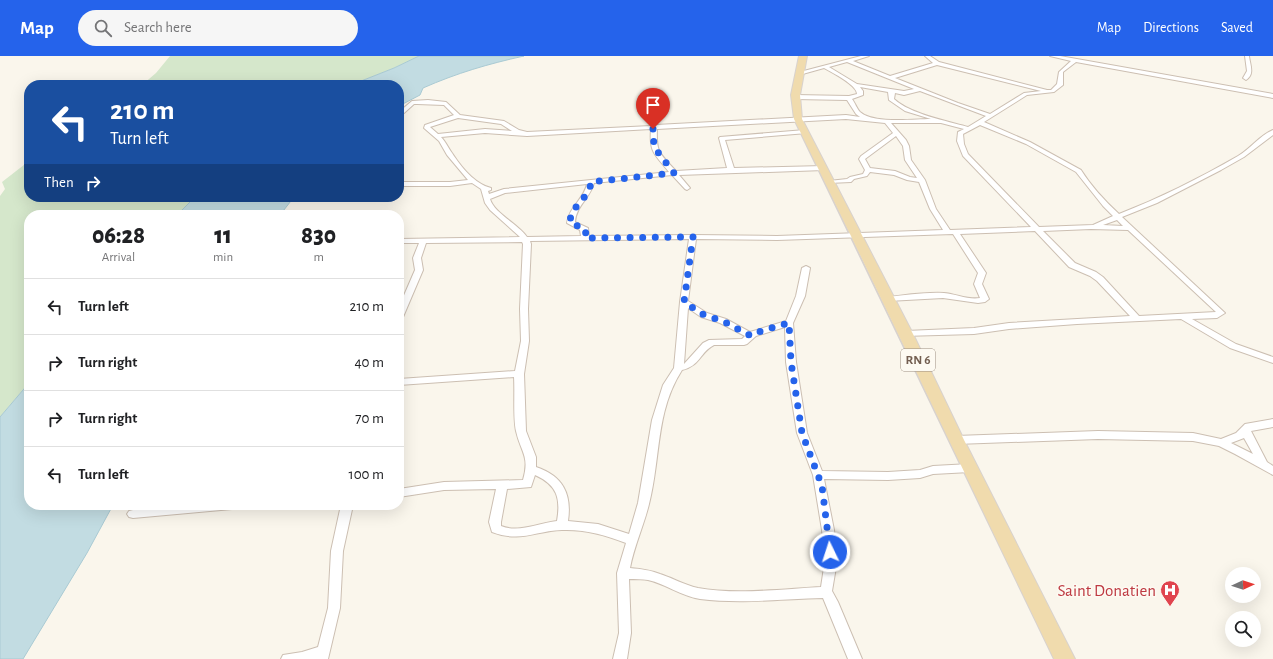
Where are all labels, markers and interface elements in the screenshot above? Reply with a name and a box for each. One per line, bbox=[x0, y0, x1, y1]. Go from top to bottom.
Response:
search box bbox=[78, 10, 358, 46]
icon: search bbox=[92, 17, 114, 39]
text: Map bbox=[20, 19, 54, 38]
text: Search here bbox=[124, 20, 192, 35]
text: Map bbox=[1097, 21, 1121, 35]
text: Directions bbox=[1143, 21, 1199, 35]
text: Saved bbox=[1221, 21, 1253, 35]
pin bbox=[636, 88, 670, 129]
icon: arrive bbox=[642, 94, 664, 116]
icon: left bbox=[44, 96, 96, 148]
text: 210 m bbox=[110, 97, 175, 125]
text: Turn left bbox=[110, 130, 169, 148]
icon: right bbox=[82, 172, 104, 194]
text: Then bbox=[44, 175, 74, 190]
text: 06:28 bbox=[92, 224, 145, 248]
text: 11 bbox=[214, 224, 232, 248]
text: 830 bbox=[301, 224, 336, 248]
text: Arrival bbox=[102, 251, 135, 264]
text: min bbox=[213, 251, 233, 264]
text: m bbox=[313, 251, 324, 264]
icon: left bbox=[44, 296, 66, 318]
text: Turn left bbox=[78, 299, 129, 314]
text: 210 m bbox=[350, 299, 384, 314]
road number: RN 6 bbox=[901, 349, 935, 371]
icon: right bbox=[44, 352, 66, 374]
text: Turn right bbox=[78, 355, 137, 370]
text: 40 m bbox=[354, 355, 384, 370]
icon: right bbox=[44, 408, 66, 430]
text: Turn right bbox=[78, 411, 137, 426]
text: 70 m bbox=[355, 411, 384, 426]
icon: left bbox=[44, 464, 66, 486]
text: Turn left bbox=[78, 467, 129, 482]
text: 100 m bbox=[349, 467, 384, 482]
position arrow bbox=[809, 531, 851, 573]
north arrow bbox=[1225, 567, 1261, 603]
map controls bbox=[1225, 567, 1261, 647]
hospital icon: Saint Donatien bbox=[1159, 579, 1181, 607]
place label: Saint Donatien bbox=[1057, 582, 1156, 599]
button: search bbox=[1225, 611, 1261, 647]

